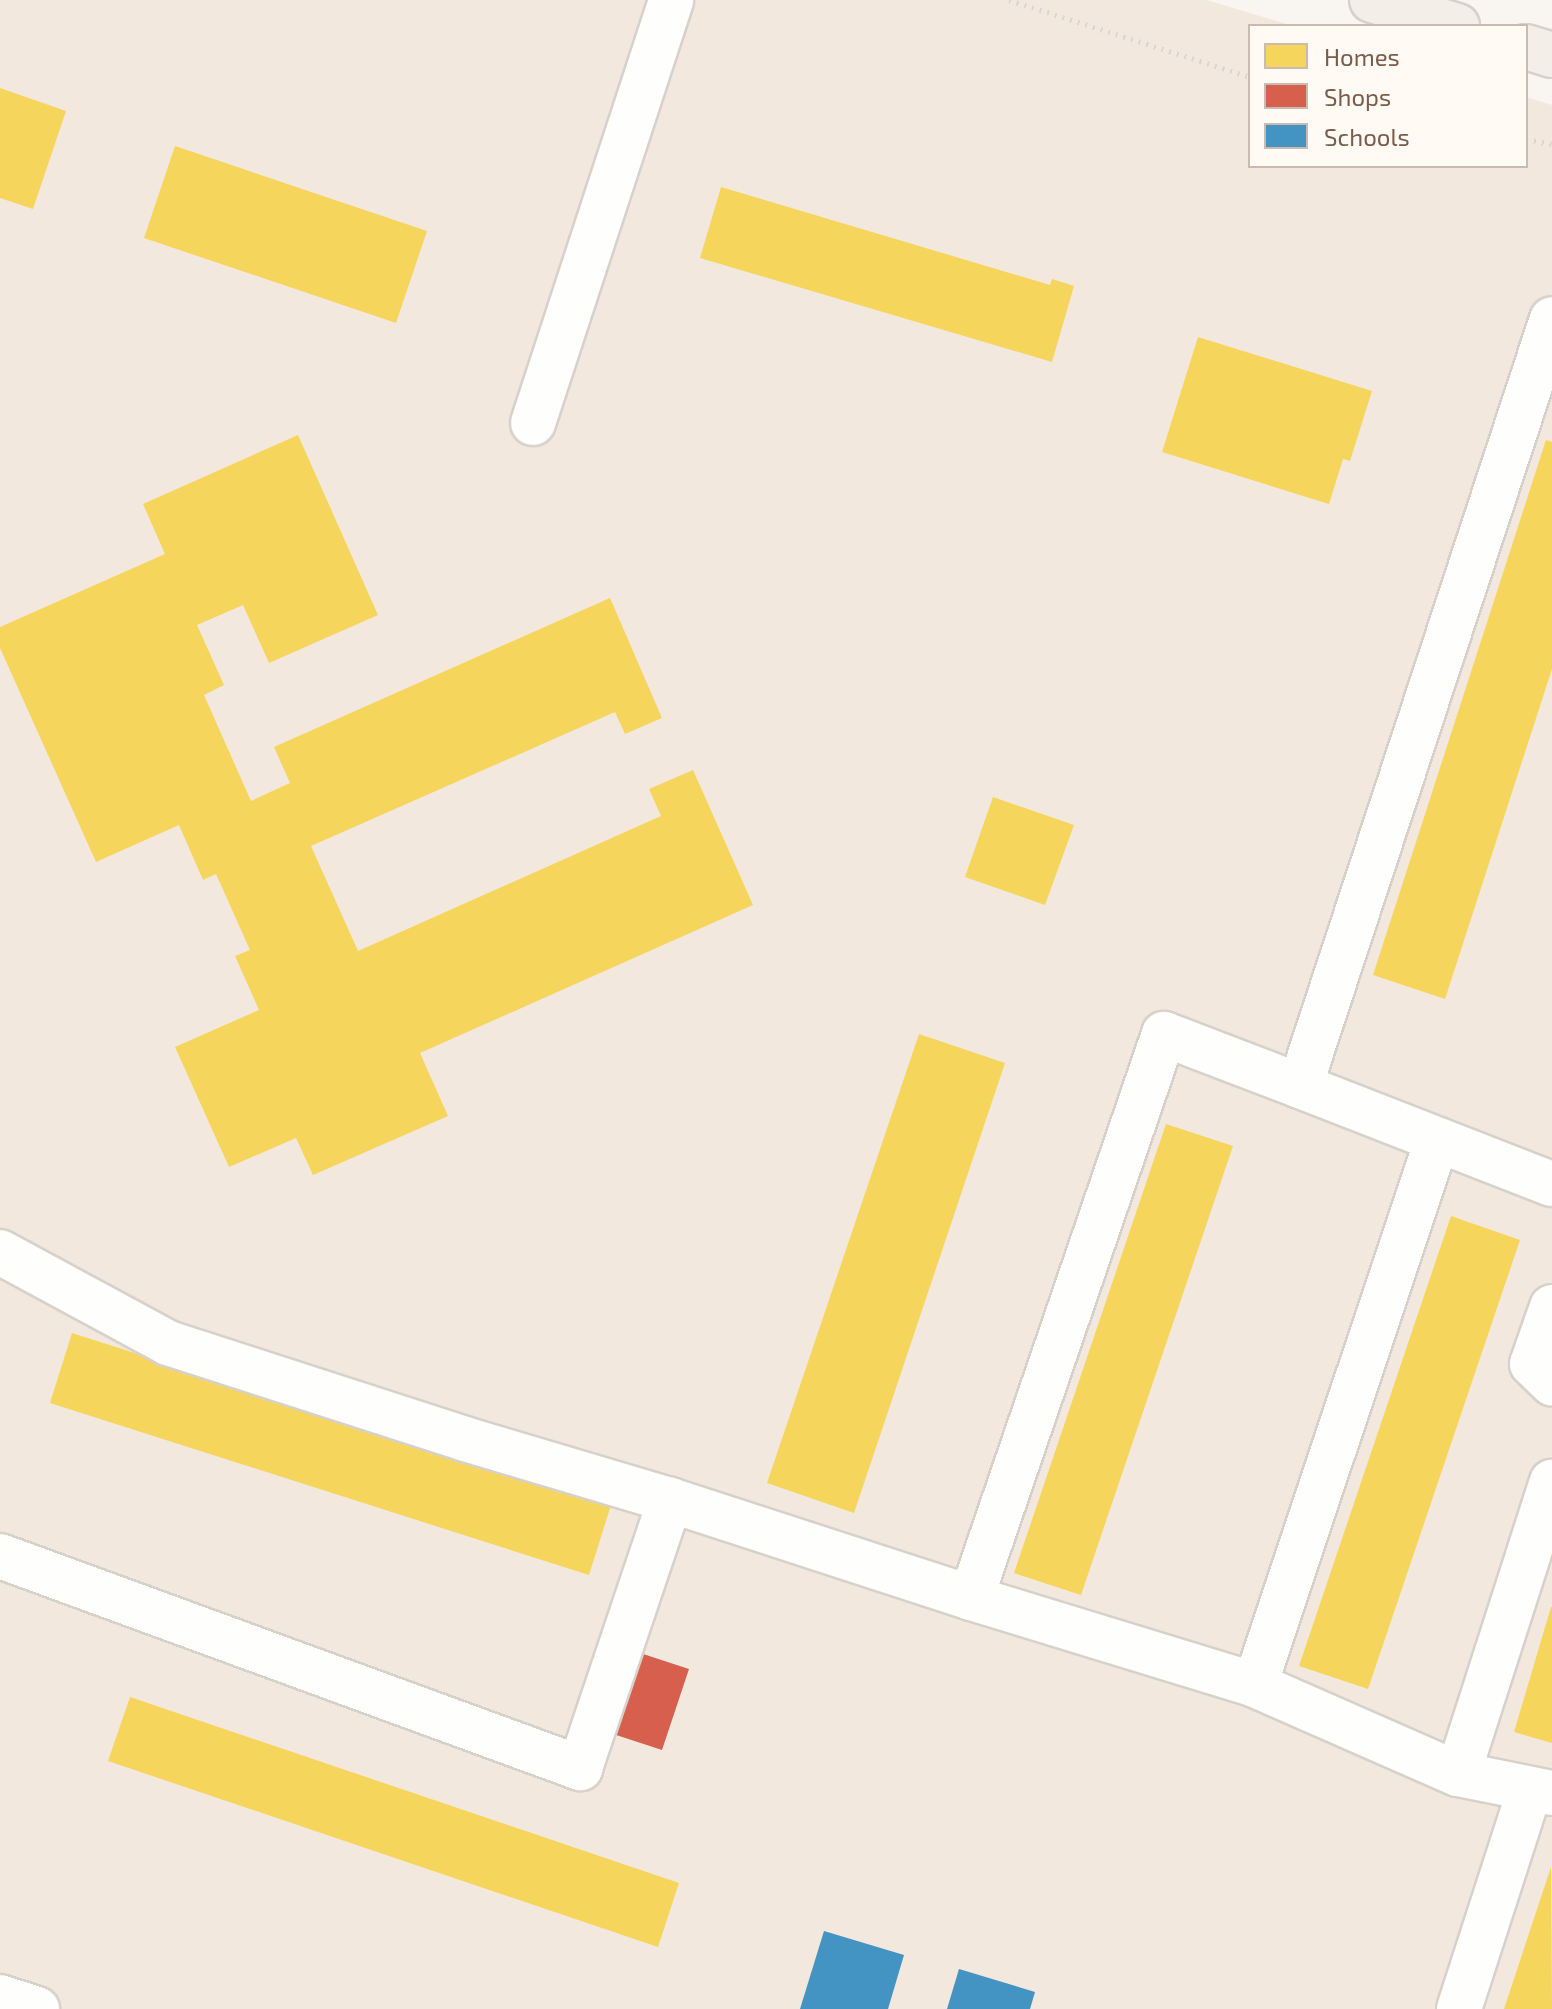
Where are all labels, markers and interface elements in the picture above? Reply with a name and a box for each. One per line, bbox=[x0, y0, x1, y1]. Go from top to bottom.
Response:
legend bbox=[1248, 24, 1528, 168]
text: Homes bbox=[1324, 42, 1400, 71]
text: Shops bbox=[1324, 82, 1391, 111]
text: Schools bbox=[1324, 122, 1410, 151]

